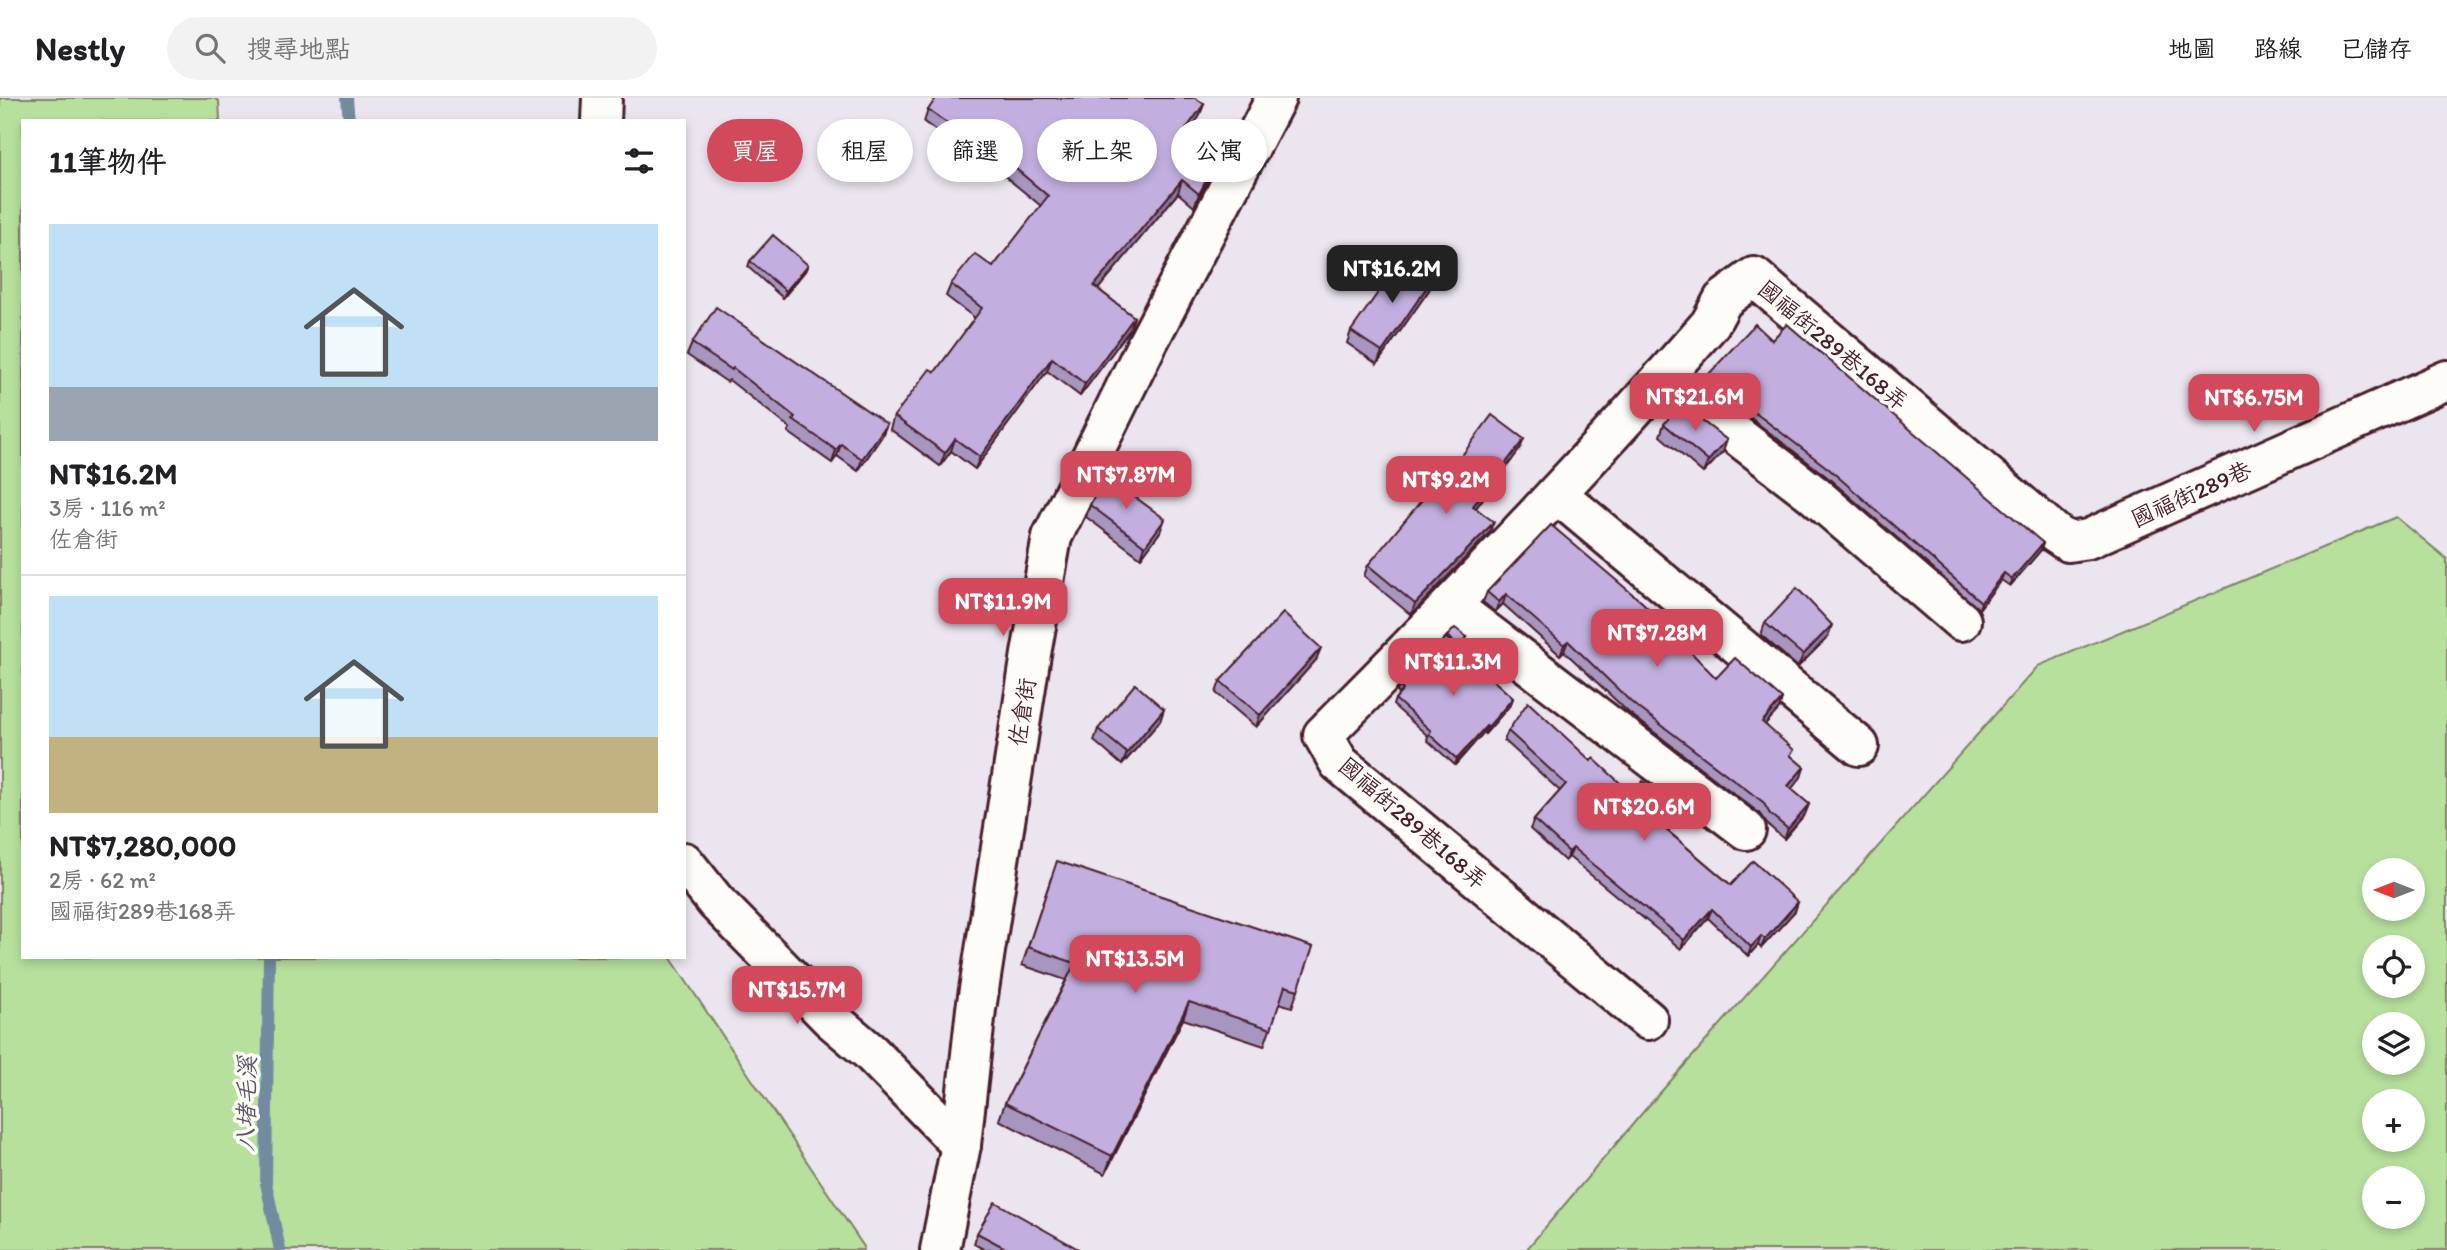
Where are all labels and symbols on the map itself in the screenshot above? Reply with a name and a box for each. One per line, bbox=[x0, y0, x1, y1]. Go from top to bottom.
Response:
pin: NT$16.2M bbox=[1320, 246, 1464, 305]
street label: 國福街289巷168弄 bbox=[1752, 274, 1914, 416]
pin: NT$21.6M bbox=[1623, 374, 1767, 433]
pin: NT$6.75M bbox=[2182, 374, 2326, 434]
pin: NT$7.87M bbox=[1054, 452, 1198, 511]
street label: 國福街289巷 bbox=[2127, 455, 2256, 533]
pin: NT$9.2M bbox=[1381, 456, 1511, 516]
pin: NT$11.9M bbox=[931, 578, 1075, 638]
pin: NT$7.28M bbox=[1585, 610, 1729, 669]
pin: NT$11.3M bbox=[1381, 638, 1525, 698]
street label: 佐倉街 bbox=[1003, 676, 1041, 748]
street label: 國福街289巷168弄 bbox=[1333, 751, 1493, 895]
pin: NT$20.6M bbox=[1572, 784, 1716, 843]
north arrow bbox=[2362, 858, 2426, 920]
pin: NT$13.5M bbox=[1063, 936, 1207, 995]
pin: NT$15.7M bbox=[725, 967, 869, 1026]
water label: 八堵毛溪 bbox=[231, 1054, 261, 1152]

